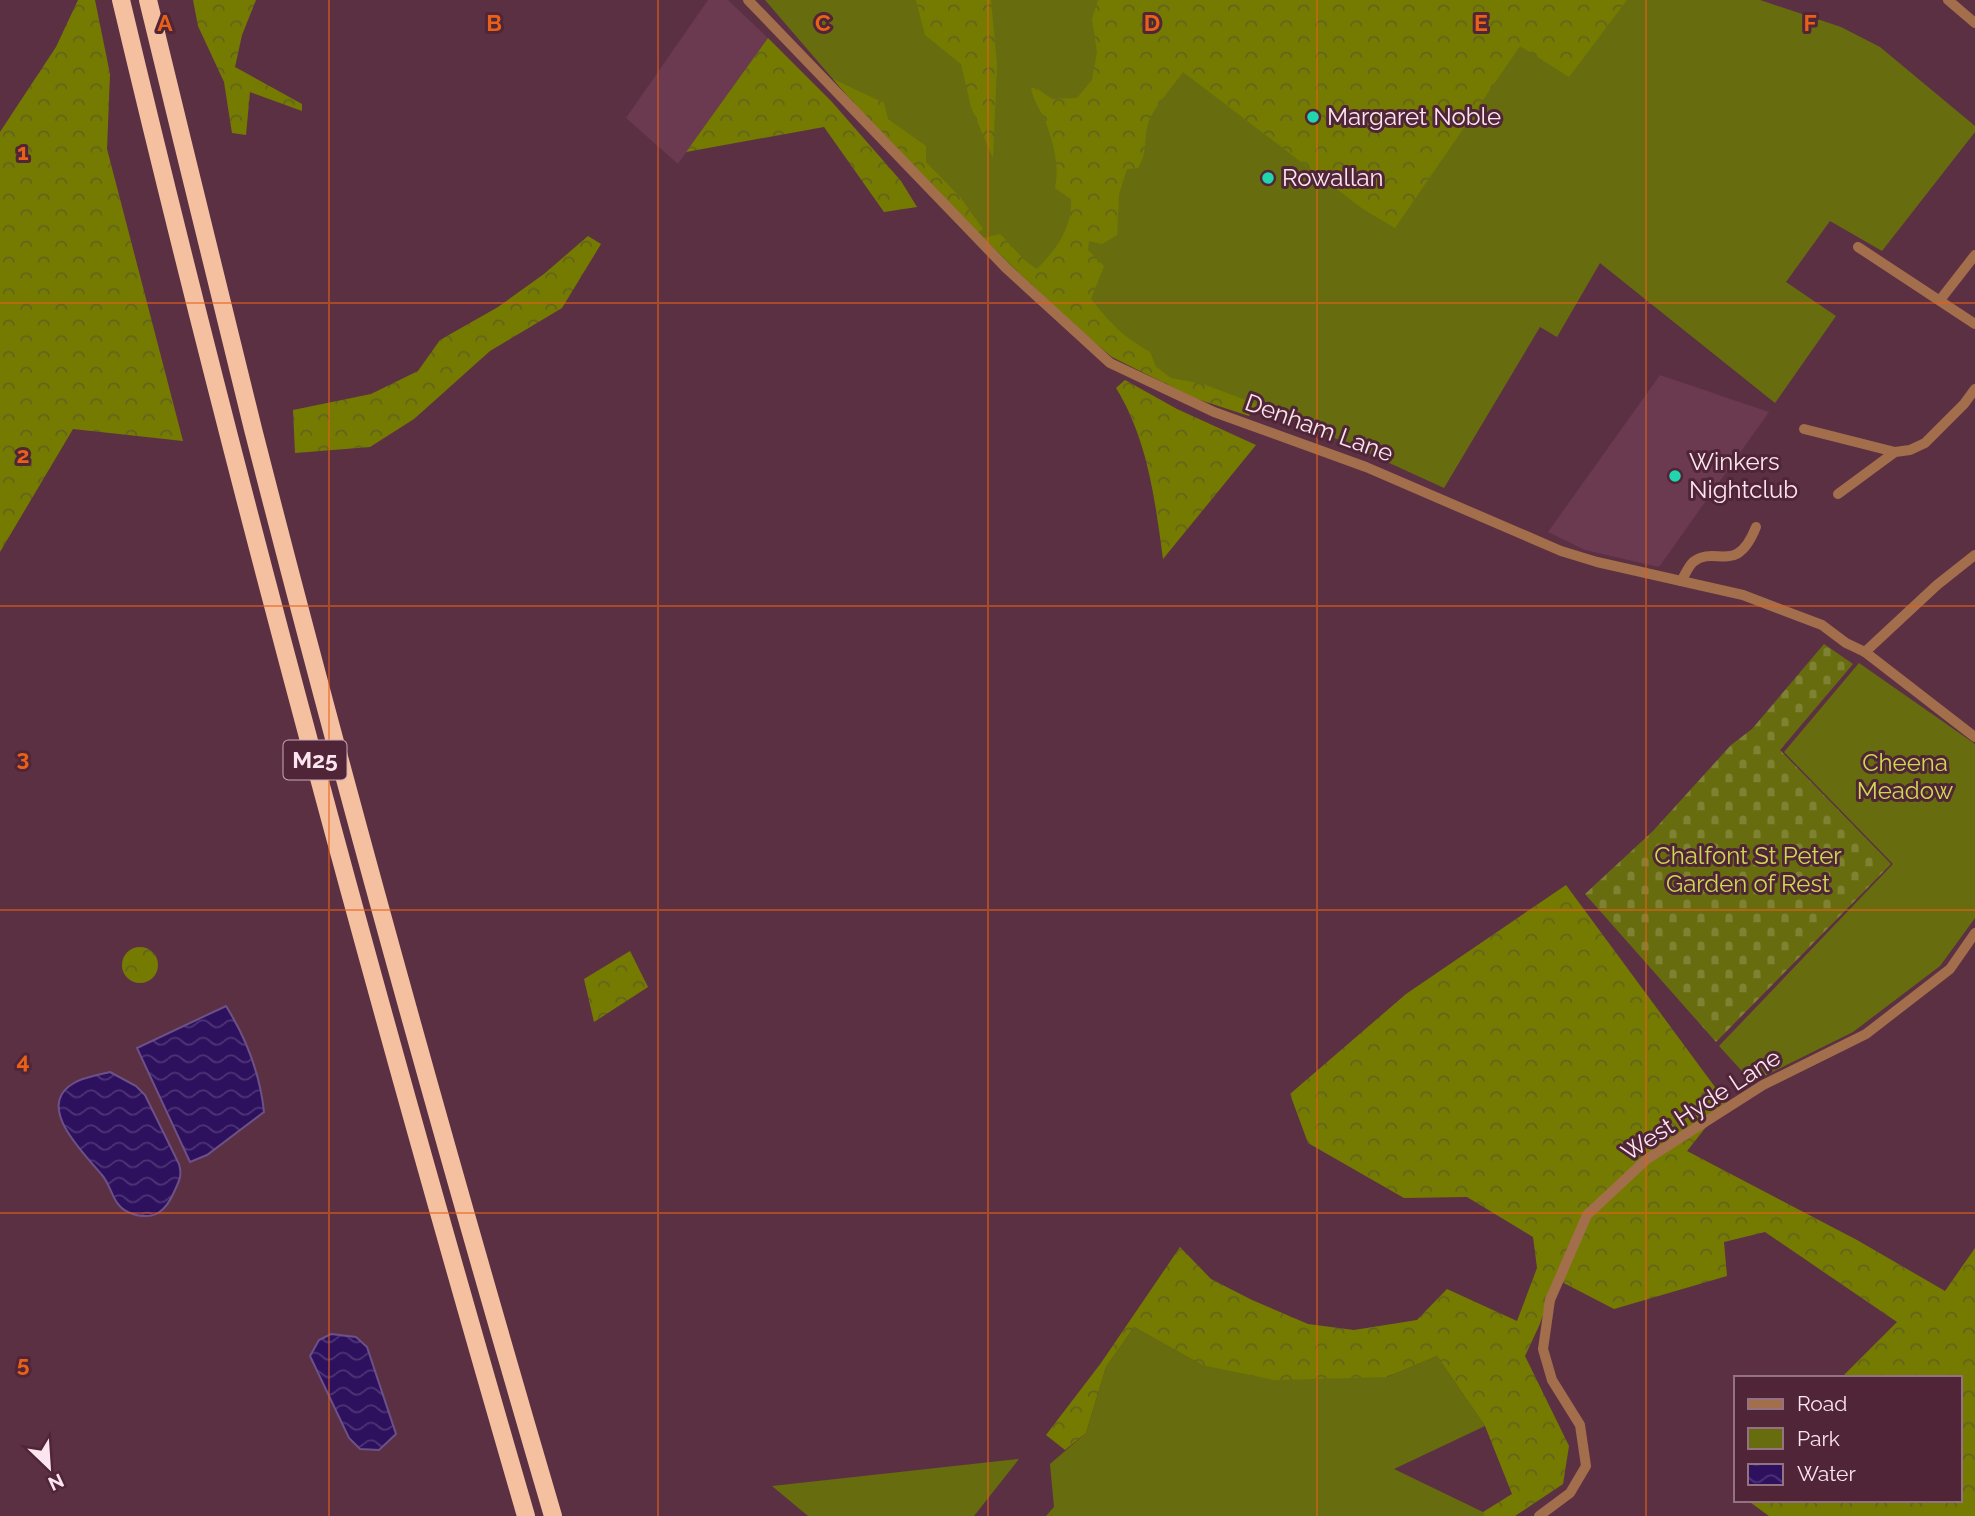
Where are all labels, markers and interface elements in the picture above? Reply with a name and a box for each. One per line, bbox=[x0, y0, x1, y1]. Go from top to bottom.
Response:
text: A bbox=[157, 9, 173, 36]
text: B bbox=[486, 9, 502, 36]
text: C bbox=[815, 9, 831, 36]
text: D bbox=[1144, 9, 1160, 36]
text: E bbox=[1474, 9, 1488, 36]
text: F bbox=[1803, 9, 1817, 36]
place label: Margaret Noble bbox=[1327, 102, 1501, 131]
marker: Margaret Noble bbox=[1305, 109, 1321, 125]
text: 1 bbox=[17, 138, 29, 165]
place label: Rowallan bbox=[1282, 163, 1384, 192]
marker: Rowallan bbox=[1260, 170, 1276, 186]
street label: Denham Lane bbox=[1241, 387, 1397, 468]
text: 2 bbox=[17, 441, 29, 468]
place label: Winkers Nightclub bbox=[1689, 447, 1798, 504]
marker: Winkers Nightclub bbox=[1667, 468, 1683, 484]
road number: M25 bbox=[284, 740, 346, 780]
text: 3 bbox=[17, 744, 29, 771]
park label: Cheena Meadow bbox=[1857, 748, 1954, 805]
park label: Chalfont St Peter Garden of Rest bbox=[1654, 841, 1842, 898]
street label: West Hyde Lane bbox=[1616, 1042, 1786, 1167]
text: 4 bbox=[16, 1047, 30, 1074]
text: 5 bbox=[17, 1350, 30, 1377]
legend bbox=[1734, 1376, 1961, 1502]
text: Road bbox=[1797, 1391, 1847, 1416]
text: Park bbox=[1797, 1426, 1840, 1451]
north arrow bbox=[14, 1432, 84, 1502]
text: Water bbox=[1797, 1461, 1856, 1486]
text: N bbox=[45, 1469, 67, 1495]

